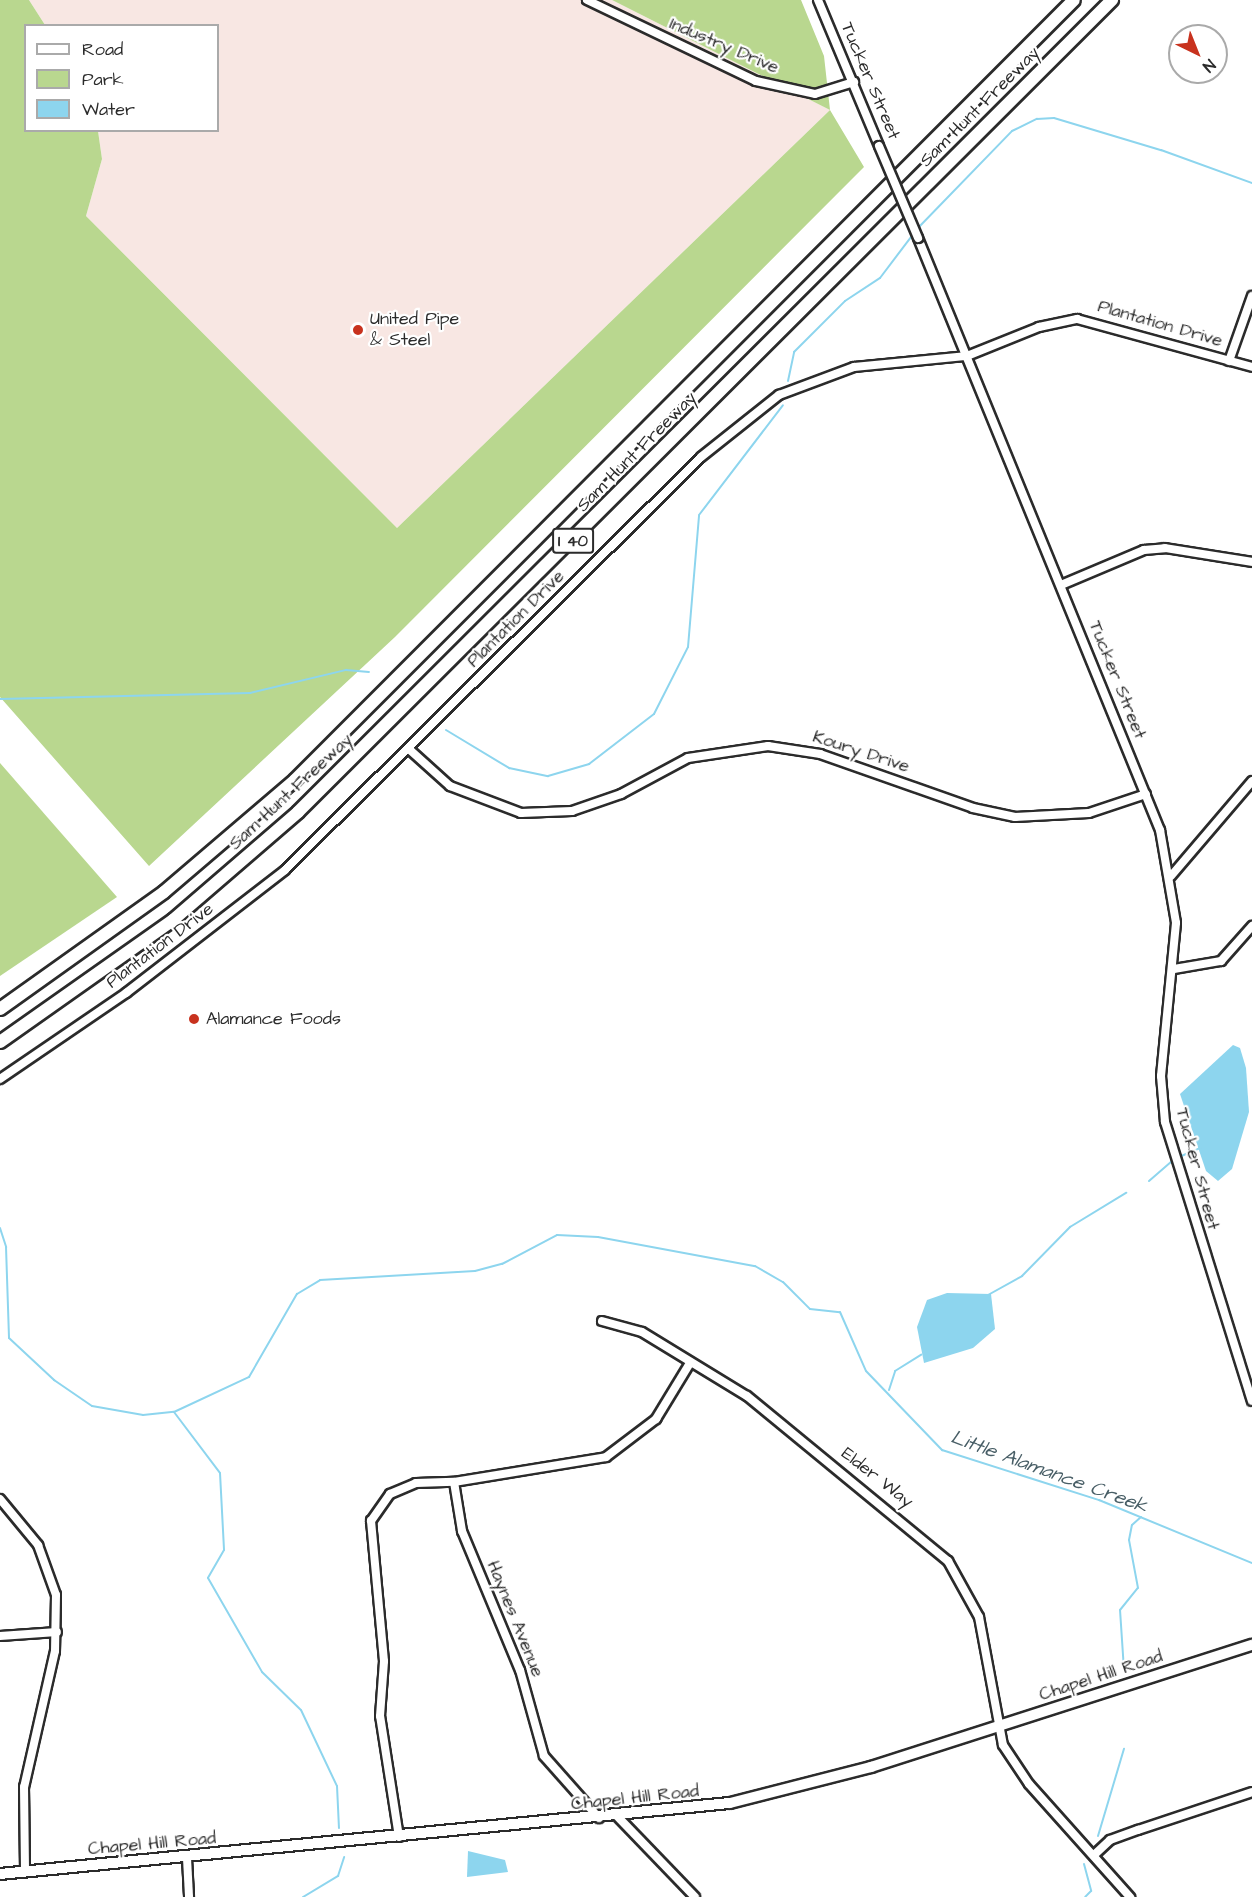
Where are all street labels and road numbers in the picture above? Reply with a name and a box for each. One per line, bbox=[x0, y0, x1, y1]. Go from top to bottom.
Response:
street label: Industry Drive bbox=[666, 13, 782, 79]
street label: Tucker Street bbox=[836, 19, 904, 143]
street label: Sam Hunt Freeway bbox=[915, 42, 1045, 172]
street label: Plantation Drive bbox=[1095, 296, 1225, 352]
street label: Sam Hunt Freeway bbox=[572, 387, 702, 517]
road number: I 40 bbox=[552, 528, 594, 554]
street label: Plantation Drive bbox=[463, 566, 569, 672]
street label: Tucker Street bbox=[1084, 618, 1150, 742]
street label: Koury Drive bbox=[810, 726, 912, 778]
street label: Sam Hunt Freeway bbox=[225, 729, 357, 855]
street label: Plantation Drive bbox=[102, 899, 218, 993]
street label: Tucker Street bbox=[1170, 1106, 1224, 1232]
street label: Elder Way bbox=[837, 1443, 917, 1513]
street label: Haynes Avenue bbox=[482, 1558, 548, 1680]
street label: Chapel Hill Road bbox=[1037, 1646, 1165, 1706]
street label: Chapel Hill Road bbox=[570, 1781, 700, 1815]
street label: Chapel Hill Road bbox=[87, 1828, 217, 1860]

